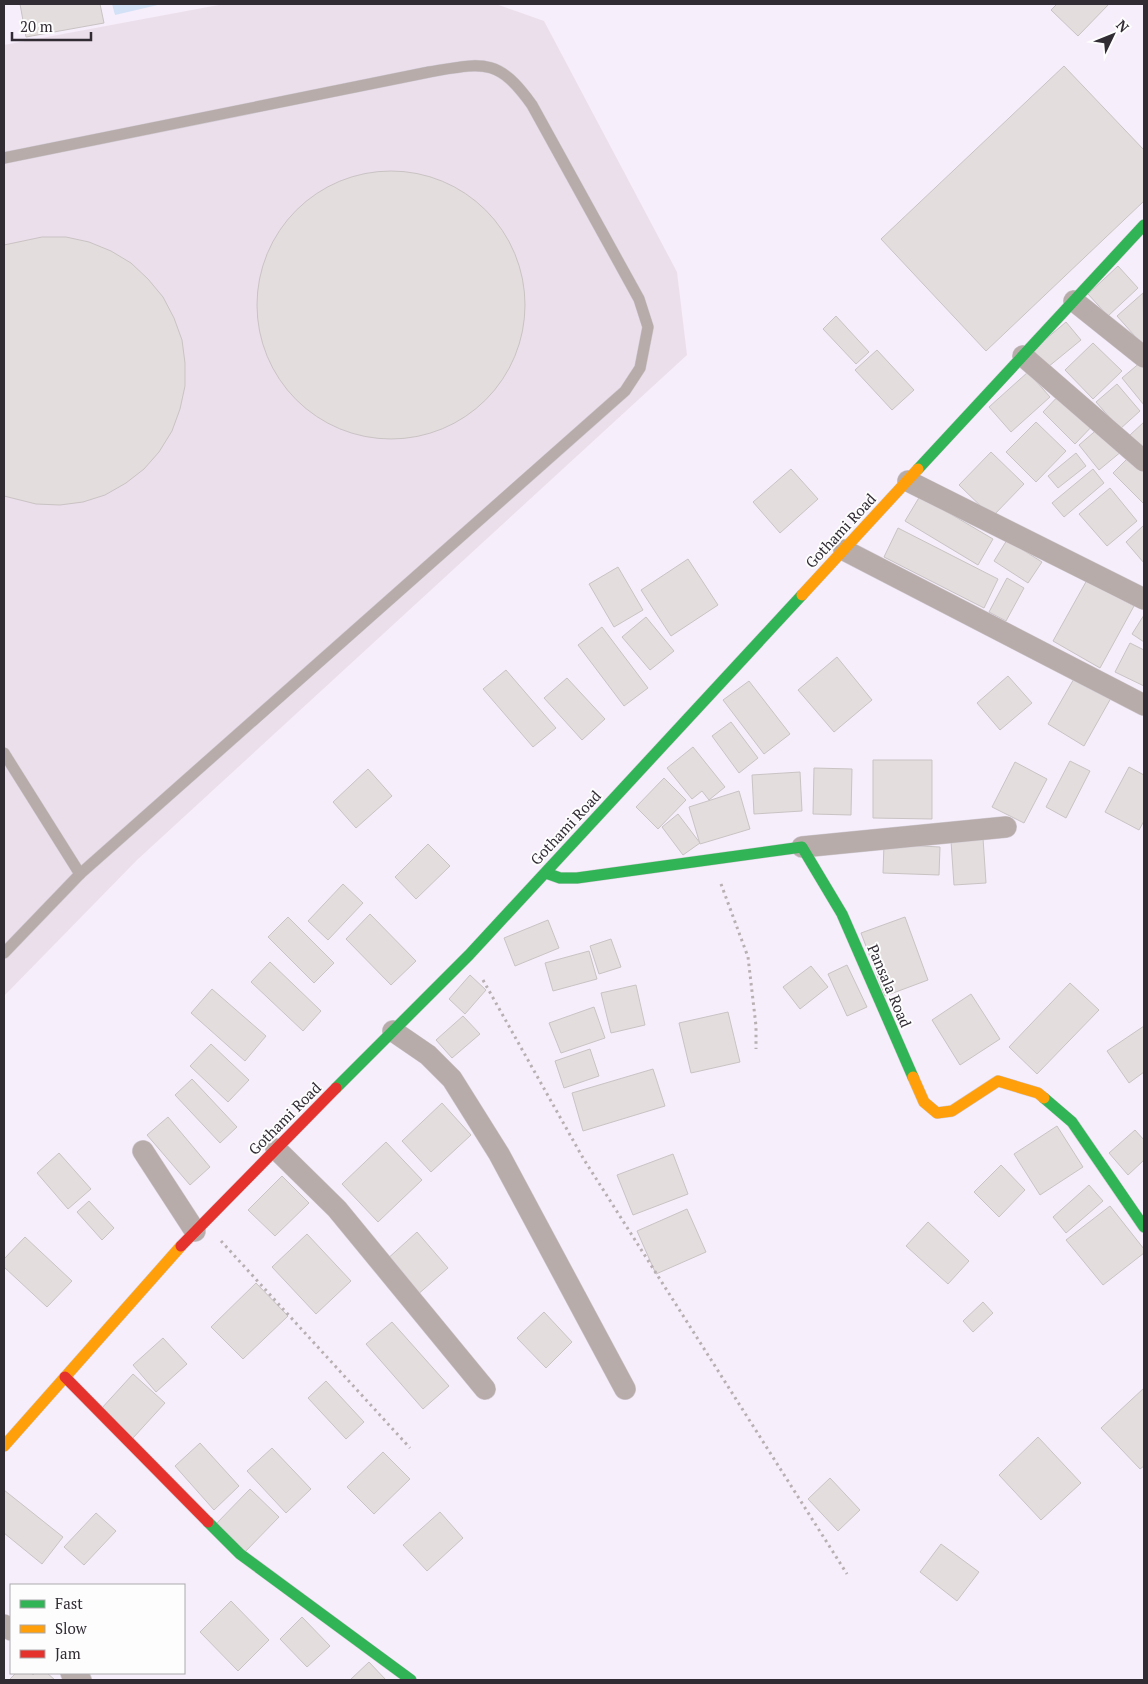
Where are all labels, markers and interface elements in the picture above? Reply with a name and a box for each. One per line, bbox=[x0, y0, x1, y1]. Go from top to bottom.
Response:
scale bar bbox=[12, 10, 91, 42]
north arrow bbox=[1088, 10, 1138, 60]
text: N bbox=[1112, 15, 1134, 36]
text: 20 m bbox=[20, 16, 53, 36]
street label: Gothami Road bbox=[801, 489, 880, 572]
street label: Gothami Road bbox=[526, 786, 605, 869]
street label: Pansala Road bbox=[863, 941, 916, 1030]
street label: Gothami Road bbox=[244, 1078, 325, 1159]
legend bbox=[10, 1584, 185, 1674]
text: Fast bbox=[55, 1593, 83, 1613]
text: Slow bbox=[55, 1618, 88, 1638]
text: Jam bbox=[55, 1643, 81, 1663]

